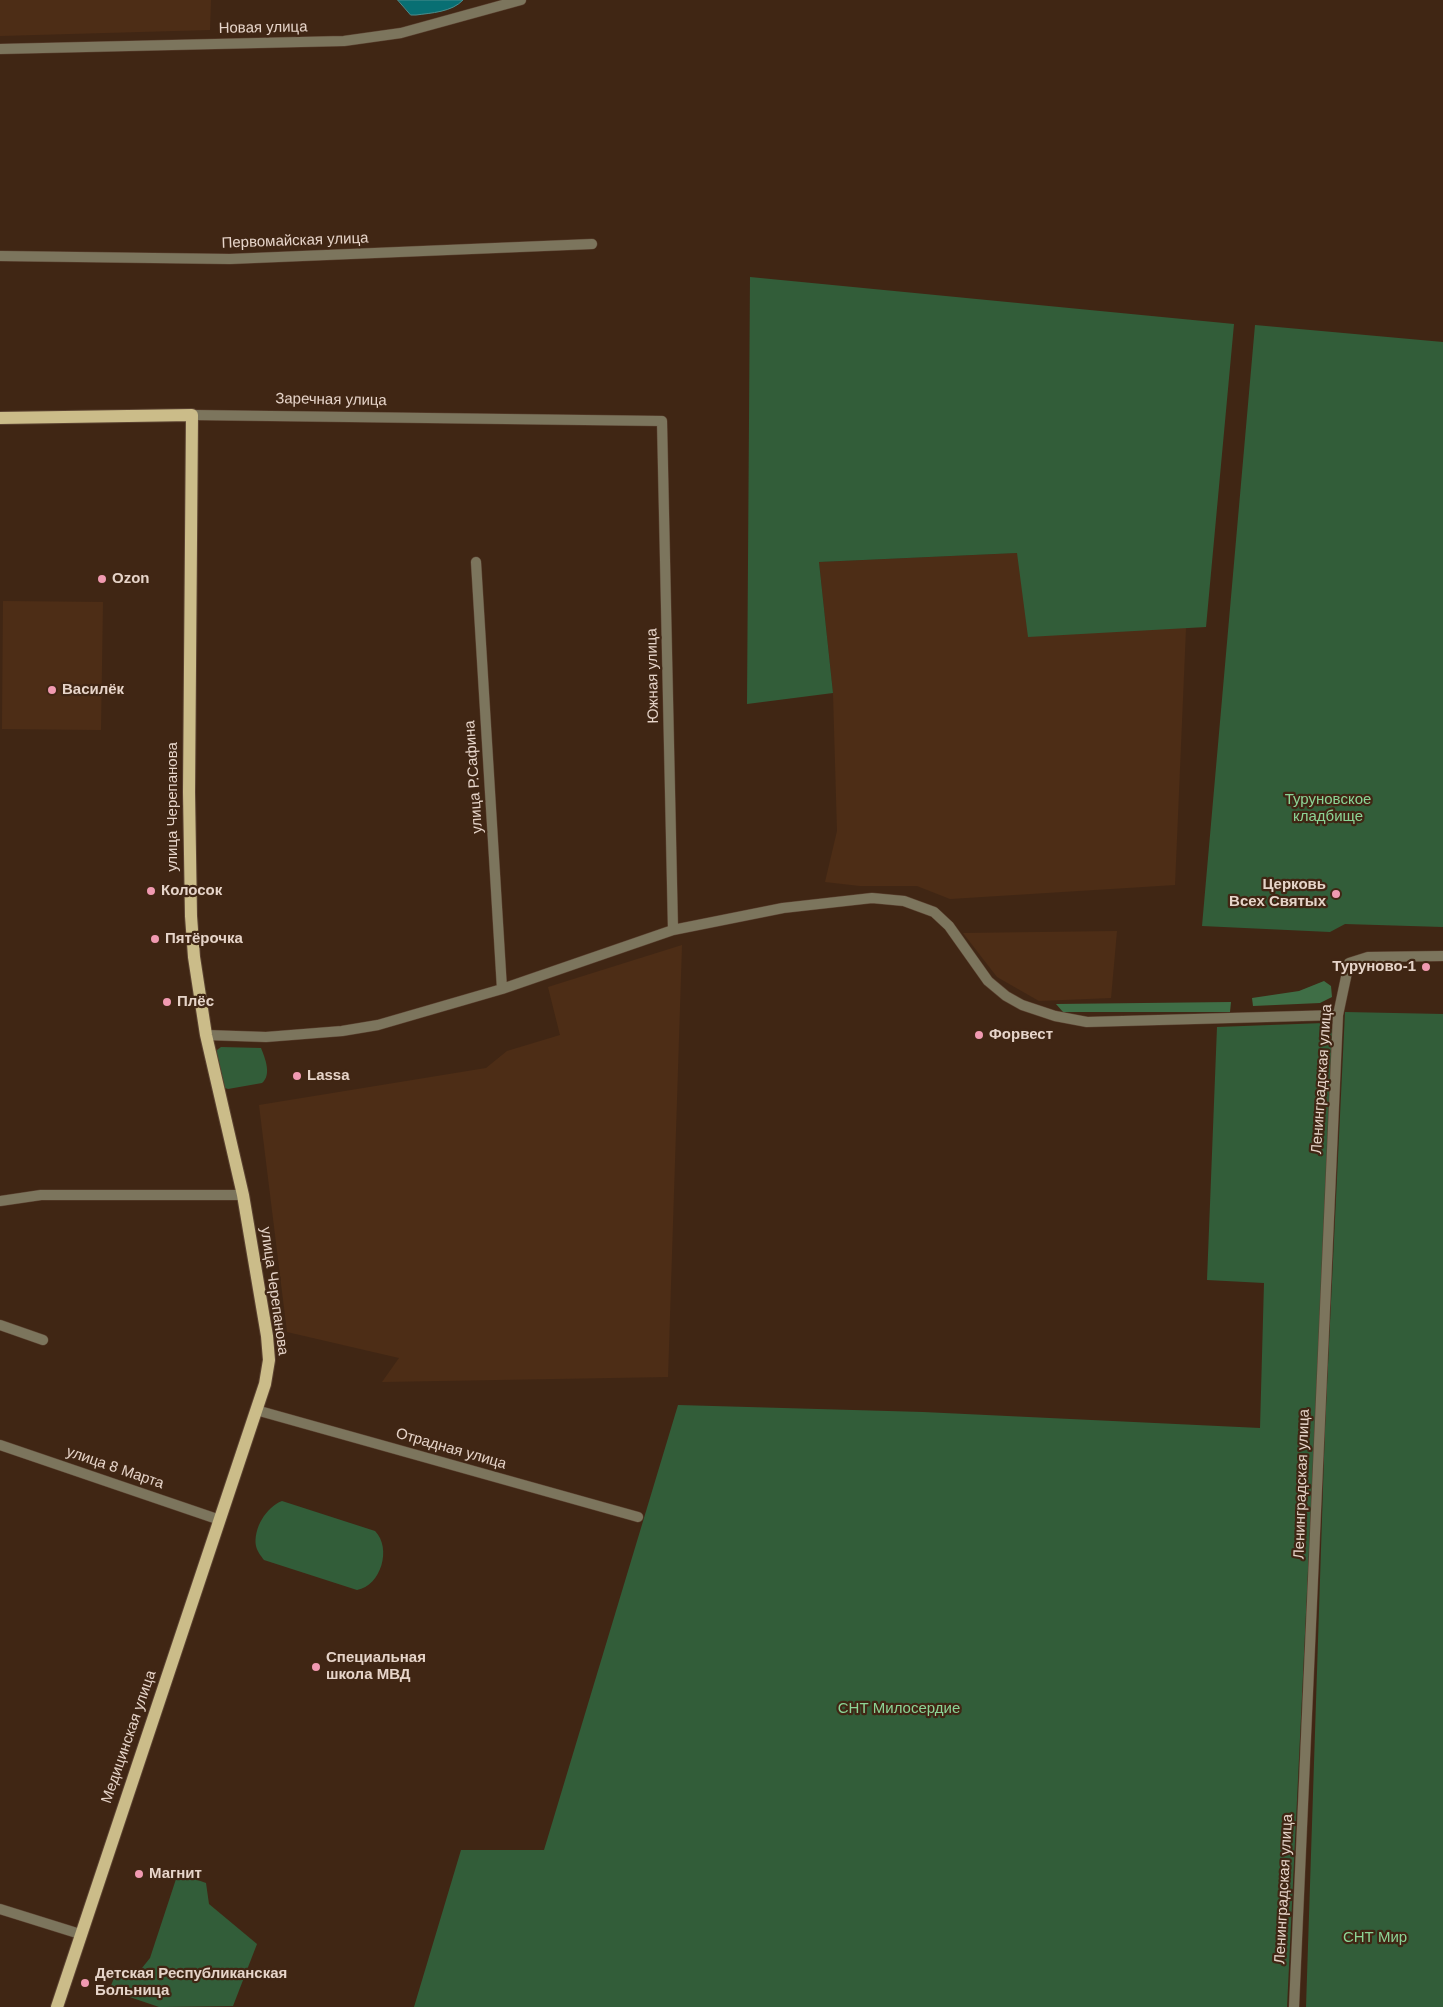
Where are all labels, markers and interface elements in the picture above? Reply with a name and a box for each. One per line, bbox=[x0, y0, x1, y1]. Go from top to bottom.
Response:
street label: Новая улица bbox=[218, 18, 308, 38]
street label: Первомайская улица bbox=[221, 229, 369, 253]
street label: Заречная улица bbox=[275, 390, 387, 410]
place label: Ozon bbox=[112, 570, 149, 588]
marker: Ozon bbox=[96, 573, 108, 585]
street label: Южная улица bbox=[643, 628, 663, 724]
place label: Василёк bbox=[62, 681, 124, 699]
marker: Василёк bbox=[46, 684, 58, 696]
street label: улица Р.Сафина bbox=[461, 720, 487, 834]
street label: улица Черепанова bbox=[164, 742, 182, 872]
park label: Туруновское кладбище bbox=[1285, 791, 1371, 826]
place label: Церковь Всех Святых bbox=[1229, 876, 1326, 911]
place label: Колосок bbox=[161, 882, 222, 900]
marker: Колосок bbox=[145, 885, 157, 897]
marker: Церковь Всех Святых bbox=[1330, 888, 1342, 900]
place label: Пятёрочка bbox=[165, 930, 243, 948]
marker: Пятёрочка bbox=[149, 933, 161, 945]
place label: Туруново-1 bbox=[1332, 958, 1416, 976]
marker: Туруново-1 bbox=[1420, 961, 1432, 973]
place label: Плёс bbox=[177, 993, 214, 1011]
marker: Плёс bbox=[161, 996, 173, 1008]
street label: Ленинградская улица bbox=[1308, 1003, 1336, 1155]
place label: Форвест bbox=[989, 1026, 1053, 1044]
marker: Форвест bbox=[973, 1029, 985, 1041]
place label: Lassa bbox=[307, 1067, 350, 1085]
marker: Lassa bbox=[291, 1070, 303, 1082]
street label: улица Черепанова bbox=[256, 1226, 292, 1356]
street label: Ленинградская улица bbox=[1290, 1409, 1314, 1559]
street label: Отрадная улица bbox=[394, 1425, 508, 1473]
street label: улица 8 Марта bbox=[64, 1443, 166, 1493]
place label: Специальная школа МВД bbox=[326, 1649, 426, 1684]
marker: Специальная школа МВД bbox=[310, 1661, 322, 1673]
street label: Медицинская улица bbox=[98, 1668, 160, 1806]
park label: СНТ Милосердие bbox=[838, 1700, 960, 1718]
street label: Ленинградская улица bbox=[1271, 1813, 1297, 1965]
place label: Магнит bbox=[149, 1865, 202, 1883]
marker: Магнит bbox=[133, 1868, 145, 1880]
park label: СНТ Мир bbox=[1343, 1929, 1407, 1947]
place label: Детская Республиканская Больница bbox=[95, 1965, 287, 2000]
marker: Детская Республиканская Больница bbox=[79, 1977, 91, 1989]

